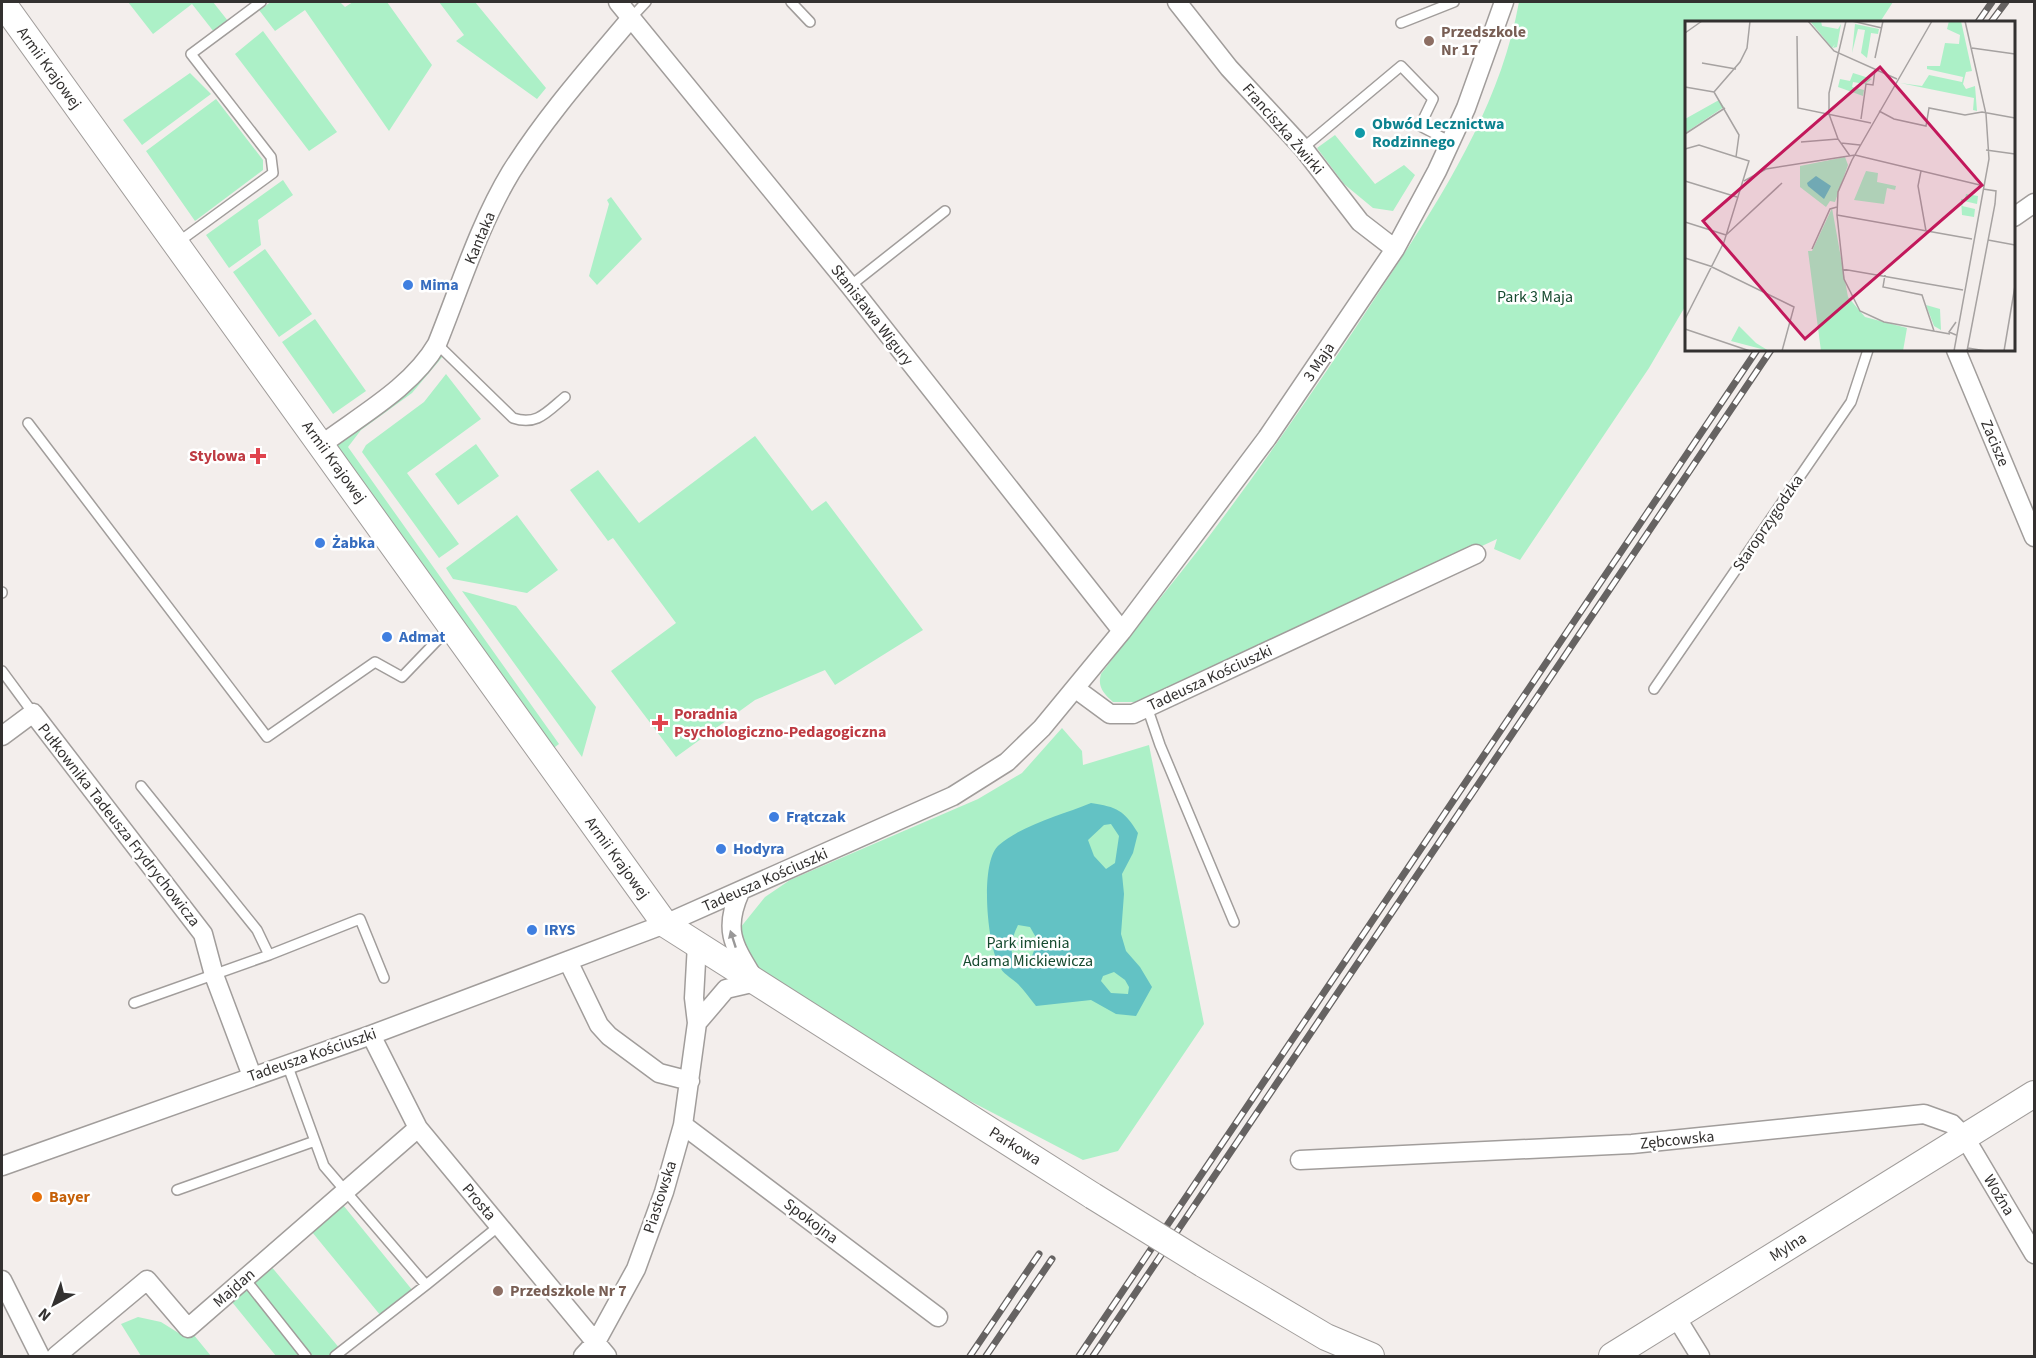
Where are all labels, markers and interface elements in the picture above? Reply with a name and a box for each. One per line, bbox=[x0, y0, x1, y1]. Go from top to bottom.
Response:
place label: Przedszkole Nr 17 bbox=[1441, 21, 1526, 61]
inset map bbox=[1685, 21, 2015, 351]
street label: Armii Krajowej bbox=[12, 22, 86, 114]
marker: Przedszkole Nr 17 bbox=[1422, 34, 1436, 48]
street label: Franciszka Żwirki bbox=[1237, 79, 1329, 179]
place label: Obwód Lecznictwa Rodzinnego bbox=[1372, 113, 1504, 153]
marker: Obwód Lecznictwa Rodzinnego bbox=[1353, 126, 1367, 140]
street label: Kantaka bbox=[459, 208, 501, 268]
street label: Stanisława Wigury bbox=[826, 260, 919, 371]
place label: Mima bbox=[420, 274, 459, 296]
marker: Mima bbox=[401, 278, 415, 292]
park label: Park 3 Maja bbox=[1497, 286, 1573, 308]
street label: 3 Maja bbox=[1298, 338, 1340, 386]
street label: Armii Krajowej bbox=[297, 416, 371, 508]
street label: Zacisze bbox=[1975, 416, 2015, 470]
place label: Stylowa bbox=[189, 445, 246, 467]
marker: Stylowa bbox=[251, 449, 265, 463]
street label: Staroprzygodzka bbox=[1728, 470, 1808, 576]
place label: Żabka bbox=[332, 532, 375, 554]
marker: Żabka bbox=[313, 536, 327, 550]
place label: Admat bbox=[398, 626, 445, 648]
marker: Admat bbox=[380, 630, 394, 644]
street label: Tadeusza Kościuszki bbox=[1144, 639, 1276, 717]
place label: Poradnia Psychologiczno-Pedagogiczna bbox=[674, 703, 886, 743]
marker: Poradnia Psychologiczno-Pedagogiczna bbox=[651, 714, 669, 732]
street label: Pułkownika Tadeusza Frydrychowicza bbox=[33, 719, 205, 931]
place label: Frątczak bbox=[786, 806, 846, 828]
marker: Frątczak bbox=[767, 810, 781, 824]
street label: Armii Krajowej bbox=[580, 812, 654, 904]
place label: Hodyra bbox=[733, 838, 785, 860]
street label: Tadeusza Kościuszki bbox=[699, 842, 831, 918]
marker: Hodyra bbox=[714, 842, 728, 856]
place label: IRYS bbox=[544, 919, 575, 941]
marker: IRYS bbox=[525, 923, 539, 937]
one-way arrow bbox=[728, 929, 737, 947]
park label: Park imienia Adama Mickiewicza bbox=[963, 932, 1093, 972]
street label: Tadeusza Kościuszki bbox=[245, 1023, 379, 1087]
street label: Parkowa bbox=[985, 1121, 1045, 1171]
street label: Zębcowska bbox=[1639, 1125, 1715, 1155]
street label: Piastowska bbox=[638, 1158, 682, 1236]
street label: Woźna bbox=[1978, 1170, 2020, 1220]
street label: Prosta bbox=[457, 1179, 501, 1225]
place label: Bayer bbox=[49, 1186, 91, 1208]
marker: Bayer bbox=[30, 1190, 44, 1204]
street label: Spokojna bbox=[779, 1193, 843, 1249]
street label: Mylna bbox=[1765, 1227, 1811, 1267]
street label: Majdan bbox=[208, 1264, 260, 1312]
north arrow bbox=[24, 1274, 84, 1334]
place label: Przedszkole Nr 7 bbox=[510, 1280, 627, 1302]
marker: Przedszkole Nr 7 bbox=[491, 1284, 505, 1298]
text: N bbox=[34, 1303, 56, 1326]

